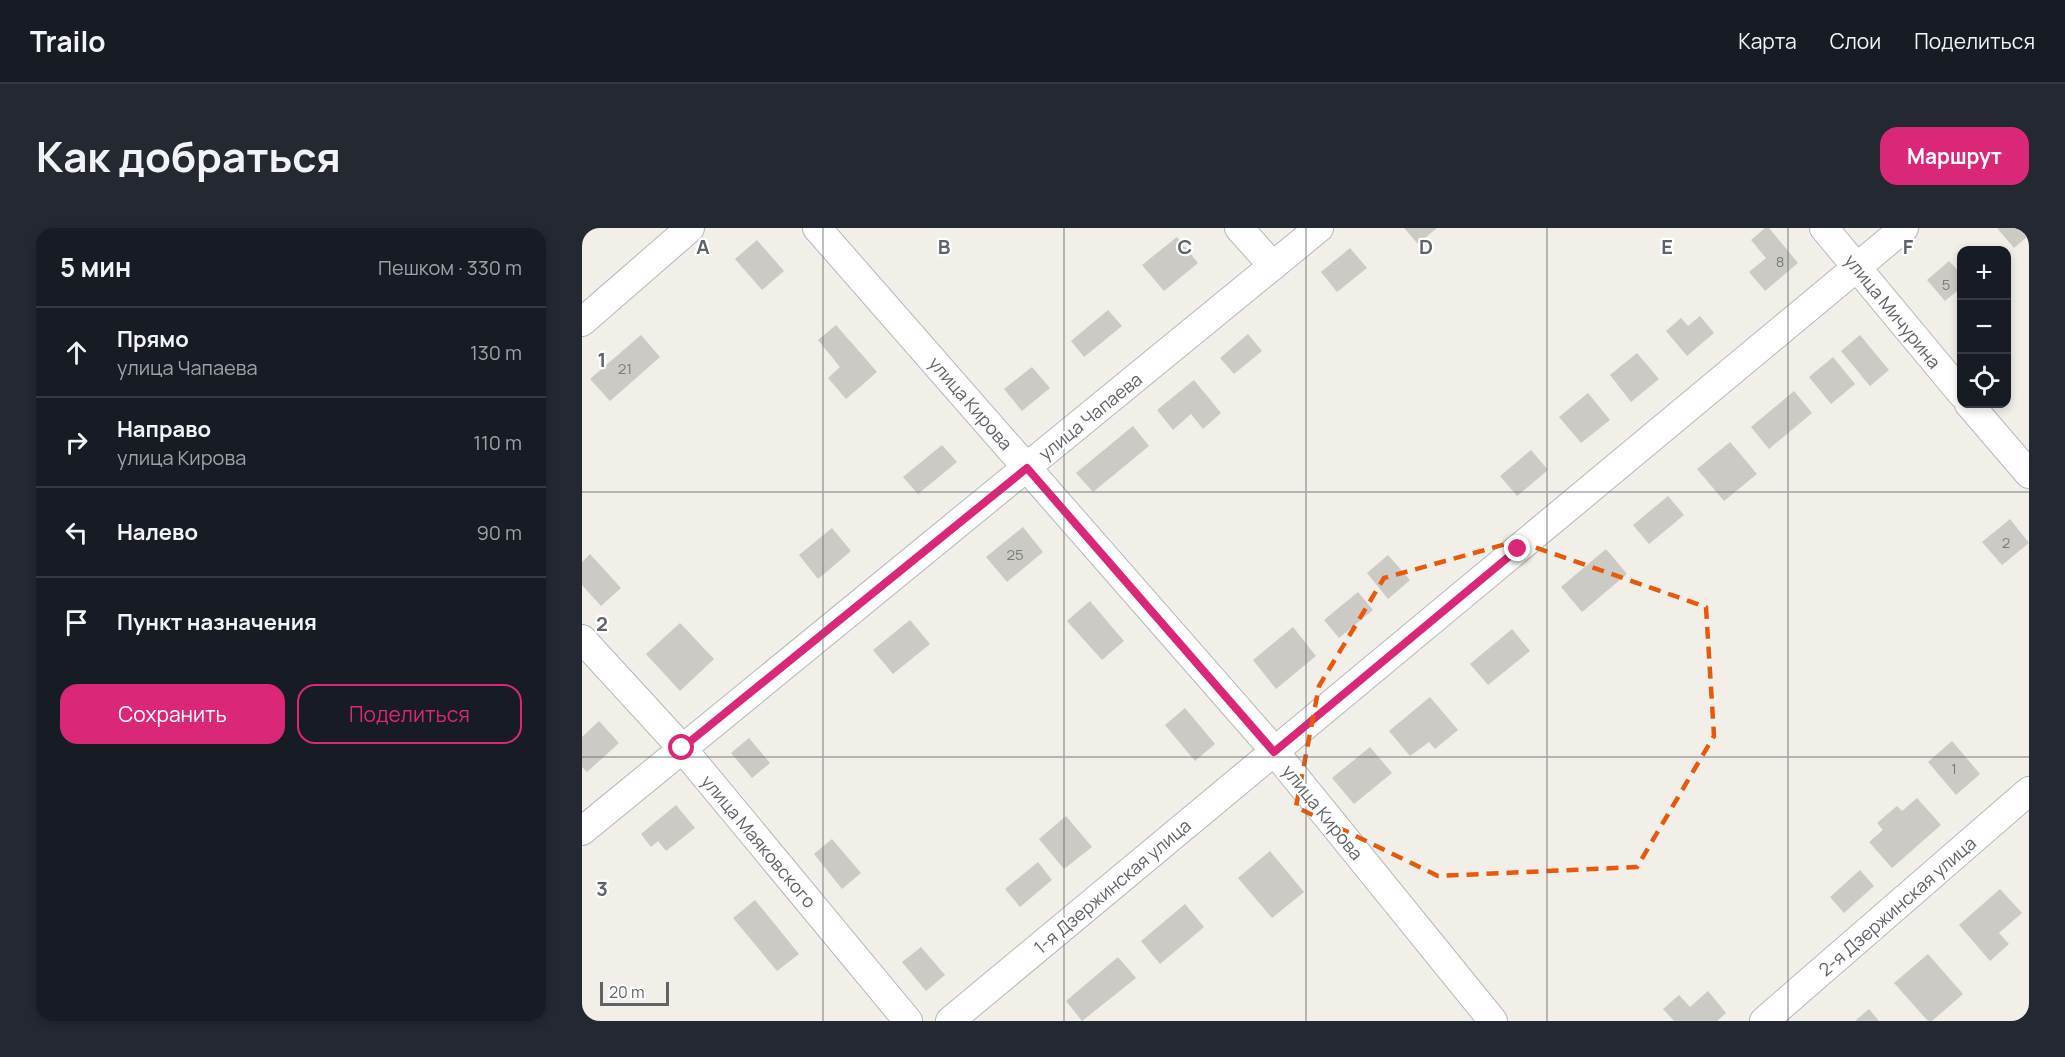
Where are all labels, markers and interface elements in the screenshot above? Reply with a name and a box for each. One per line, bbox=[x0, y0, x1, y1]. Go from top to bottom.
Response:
text: Trailo bbox=[30, 22, 106, 60]
text: Карта bbox=[1738, 27, 1797, 55]
text: Слои bbox=[1830, 27, 1881, 55]
text: Поделиться bbox=[1914, 27, 2035, 55]
text: Как добраться bbox=[36, 127, 341, 185]
button: Маршрут bbox=[1880, 127, 2029, 185]
text: A bbox=[696, 233, 710, 260]
text: B bbox=[938, 233, 951, 260]
text: C bbox=[1178, 233, 1192, 260]
text: D bbox=[1419, 233, 1433, 260]
text: E bbox=[1661, 233, 1673, 260]
text: F bbox=[1903, 233, 1914, 260]
map controls bbox=[1957, 246, 2011, 408]
button: + bbox=[1957, 246, 2011, 300]
text: 5 мин bbox=[60, 249, 131, 285]
street label: улица Мичурина bbox=[1839, 249, 1947, 373]
house number: 8 bbox=[1776, 251, 1784, 272]
text: Пешком · 330 m bbox=[378, 254, 522, 281]
house number: 5 bbox=[1942, 274, 1950, 295]
button: − bbox=[1957, 300, 2011, 354]
text: Прямо bbox=[117, 324, 189, 354]
icon: ahead bbox=[60, 336, 93, 369]
text: 130 m bbox=[470, 339, 522, 366]
text: 1 bbox=[598, 346, 606, 373]
street label: улица Кирова bbox=[924, 351, 1018, 455]
text: улица Чапаева bbox=[117, 354, 258, 381]
button: locate bbox=[1957, 354, 2011, 408]
house number: 21 bbox=[618, 358, 632, 379]
street label: улица Чапаева bbox=[1033, 367, 1147, 465]
text: Направо bbox=[117, 414, 211, 444]
icon: right bbox=[60, 426, 93, 459]
text: 110 m bbox=[473, 429, 522, 456]
text: улица Кирова bbox=[117, 444, 246, 471]
icon: left bbox=[60, 516, 93, 549]
text: Налево bbox=[117, 517, 198, 547]
text: 90 m bbox=[476, 519, 522, 546]
house number: 2 bbox=[2002, 532, 2010, 553]
route end bbox=[1504, 535, 1530, 561]
house number: 25 bbox=[1006, 544, 1024, 565]
icon: arrive bbox=[60, 606, 93, 639]
text: Пункт назначения bbox=[117, 607, 317, 637]
text: 2 bbox=[596, 610, 608, 637]
button: Сохранить bbox=[60, 684, 285, 744]
button: Поделиться bbox=[297, 684, 522, 744]
route start bbox=[668, 734, 694, 760]
house number: 1 bbox=[1951, 758, 1957, 779]
street label: улица Кирова bbox=[1277, 759, 1369, 865]
street label: улица Маяковского bbox=[696, 769, 822, 913]
street label: 1-я Дзержинская улица bbox=[1028, 813, 1196, 959]
street label: 2-я Дзержинская улица bbox=[1813, 831, 1981, 981]
text: 3 bbox=[596, 875, 608, 902]
scale bar bbox=[600, 979, 669, 1006]
text: 20 m bbox=[609, 981, 645, 1003]

